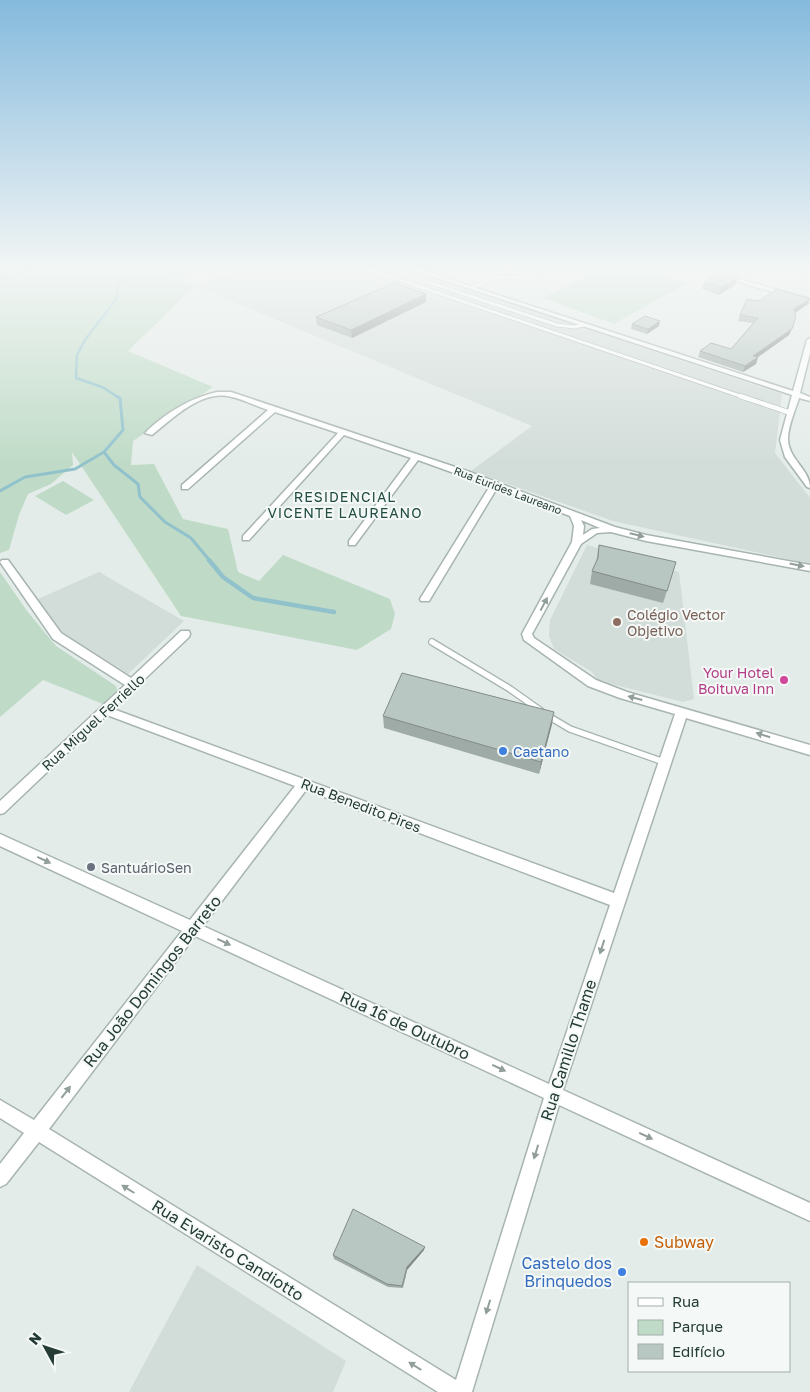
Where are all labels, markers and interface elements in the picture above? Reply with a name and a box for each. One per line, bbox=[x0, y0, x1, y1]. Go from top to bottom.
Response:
street label: Rua Eurides Laureano bbox=[452, 463, 564, 517]
district label: RESIDENCIAL VICENTE LAUREANO bbox=[267, 488, 423, 521]
one-way arrow bbox=[629, 532, 644, 540]
one-way arrow bbox=[789, 562, 805, 570]
one-way arrow bbox=[540, 597, 548, 611]
place label: Colégio Vector Objetivo bbox=[627, 606, 726, 639]
marker: Colégio Vector Objetivo bbox=[611, 616, 623, 628]
place label: Your Hotel Boituva Inn bbox=[698, 664, 774, 697]
street label: Rua Miguel Ferriello bbox=[38, 670, 148, 774]
marker: Your Hotel Boituva Inn bbox=[778, 674, 790, 686]
one-way arrow bbox=[627, 694, 642, 702]
one-way arrow bbox=[756, 731, 771, 739]
place label: Caetano bbox=[513, 743, 569, 760]
marker: Caetano bbox=[497, 745, 509, 757]
street label: Rua Benedito Pires bbox=[299, 774, 423, 836]
one-way arrow bbox=[37, 856, 51, 864]
place label: SantuárioSen bbox=[101, 859, 192, 876]
marker: SantuárioSen bbox=[85, 861, 97, 873]
street label: Rua João Domingos Barreto bbox=[79, 891, 225, 1071]
one-way arrow bbox=[217, 938, 231, 946]
one-way arrow bbox=[598, 940, 605, 955]
street label: Rua Camillo Thame bbox=[536, 977, 600, 1123]
street label: Rua 16 de Outubro bbox=[337, 986, 473, 1064]
one-way arrow bbox=[492, 1064, 506, 1072]
one-way arrow bbox=[60, 1086, 71, 1099]
one-way arrow bbox=[639, 1133, 653, 1141]
one-way arrow bbox=[531, 1145, 539, 1160]
one-way arrow bbox=[122, 1184, 135, 1193]
street label: Rua Evaristo Candiotto bbox=[148, 1195, 308, 1305]
place label: Subway bbox=[654, 1232, 714, 1252]
marker: Subway bbox=[638, 1236, 650, 1248]
place label: Castelo dos Brinquedos bbox=[521, 1253, 612, 1291]
marker: Castelo dos Brinquedos bbox=[616, 1266, 628, 1278]
legend bbox=[628, 1282, 790, 1372]
text: Rua bbox=[672, 1292, 699, 1310]
one-way arrow bbox=[484, 1300, 491, 1315]
text: Parque bbox=[672, 1317, 723, 1335]
north arrow bbox=[20, 1322, 70, 1372]
text: N bbox=[25, 1329, 45, 1348]
text: Edifício bbox=[672, 1342, 725, 1360]
one-way arrow bbox=[409, 1362, 422, 1371]

